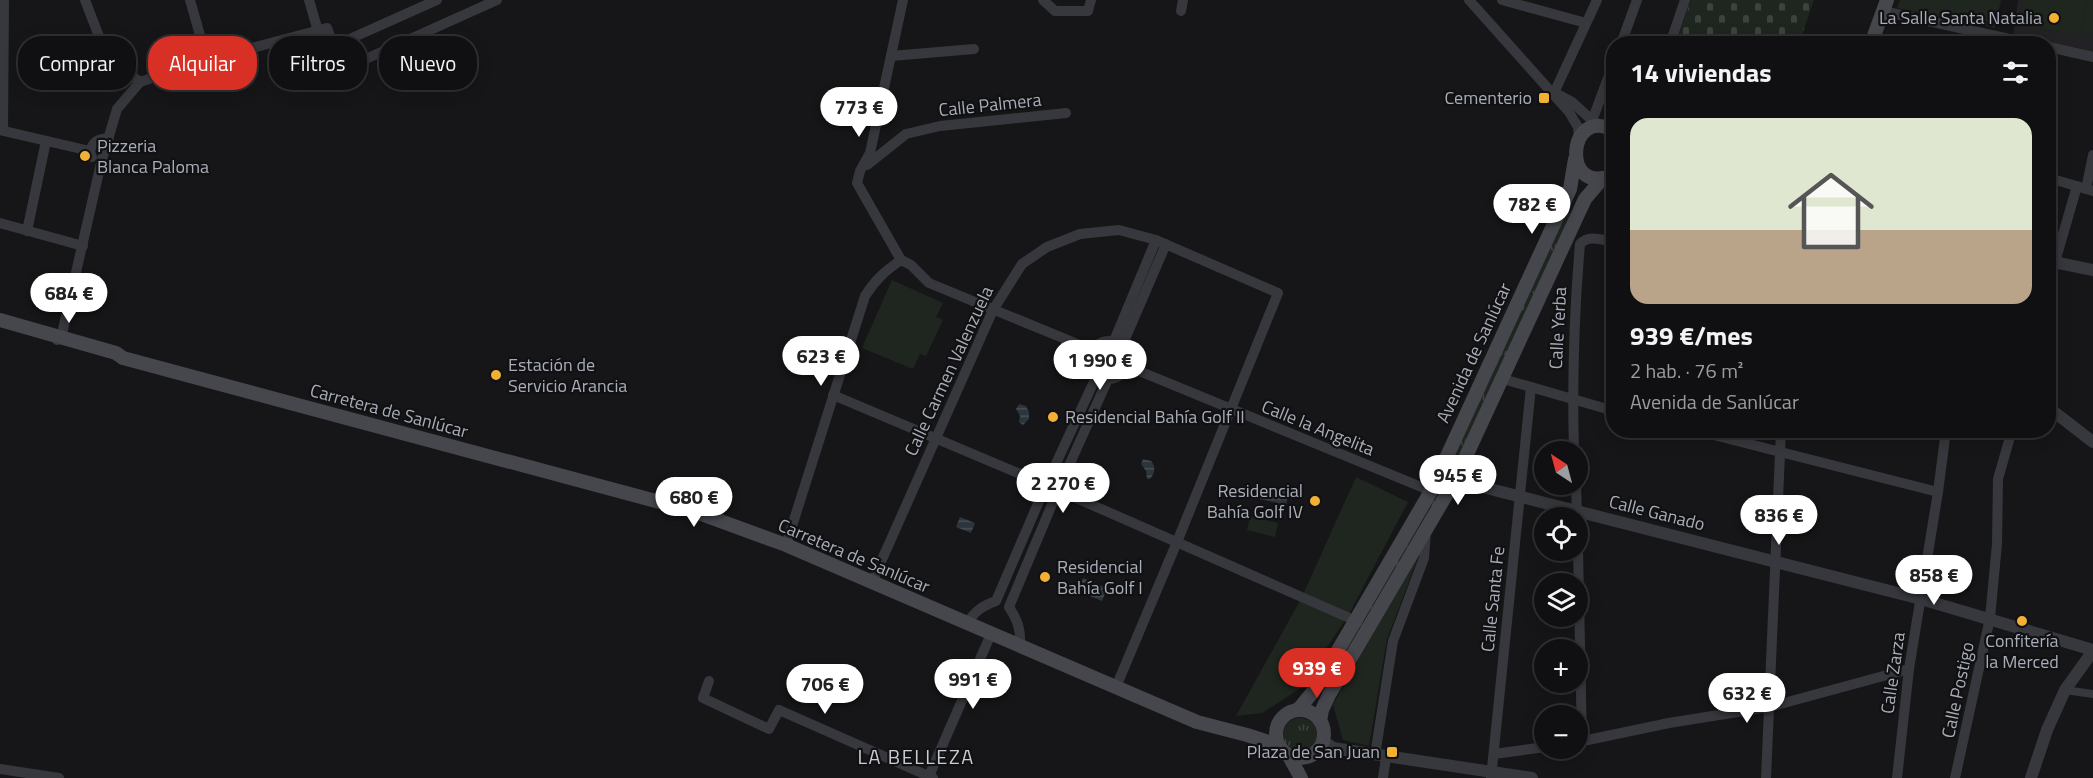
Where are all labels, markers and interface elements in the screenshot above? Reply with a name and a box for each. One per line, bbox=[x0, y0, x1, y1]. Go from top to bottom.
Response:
place label: La Salle Santa Natalia bbox=[1879, 4, 2042, 31]
marker: La Salle Santa Natalia bbox=[2047, 11, 2061, 25]
chip: Comprar bbox=[18, 36, 136, 90]
chip: Alquilar bbox=[148, 36, 257, 90]
chip: Filtros bbox=[269, 36, 367, 90]
chip: Nuevo bbox=[379, 36, 477, 90]
text: 14 viviendas bbox=[1630, 53, 1772, 92]
icon: filters bbox=[1999, 56, 2032, 89]
place label: Cementerio bbox=[1444, 84, 1532, 111]
street label: Calle Palmera bbox=[937, 86, 1043, 123]
pin: 773 € bbox=[817, 87, 901, 138]
text: 773 € bbox=[834, 91, 884, 122]
marker: Cementerio bbox=[1537, 91, 1551, 105]
place label: Pizzeria Blanca Paloma bbox=[97, 132, 209, 180]
marker: Pizzeria Blanca Paloma bbox=[78, 149, 92, 163]
icon: home bbox=[1777, 157, 1885, 265]
pin: 782 € bbox=[1490, 184, 1574, 235]
text: 782 € bbox=[1507, 188, 1557, 219]
pin: 684 € bbox=[27, 273, 111, 324]
text: 684 € bbox=[44, 277, 94, 308]
street label: Avenida de Sanlúcar bbox=[1429, 278, 1518, 427]
street label: Calle Carmen Valenzuela bbox=[897, 281, 1000, 460]
street label: Calle Yerba bbox=[1542, 286, 1573, 370]
text: 939 €/mes bbox=[1630, 316, 1753, 355]
pin: 623 € bbox=[779, 336, 863, 387]
text: 623 € bbox=[796, 340, 846, 371]
pin: 1 990 € bbox=[1045, 340, 1155, 391]
text: 1 990 € bbox=[1068, 344, 1132, 375]
place label: Estación de Servicio Arancia bbox=[508, 351, 627, 399]
text: 2 hab. · 76 m² bbox=[1630, 355, 1743, 386]
marker: Estación de Servicio Arancia bbox=[489, 368, 503, 382]
street label: Carretera de Sanlúcar bbox=[307, 376, 471, 445]
text: Avenida de Sanlúcar bbox=[1630, 386, 1799, 417]
street label: Calle la Angelita bbox=[1258, 393, 1379, 462]
place label: Residencial Bahía Golf II bbox=[1065, 403, 1245, 430]
marker: Residencial Bahía Golf II bbox=[1046, 410, 1060, 424]
north arrow bbox=[1534, 441, 1588, 495]
map controls bbox=[1534, 441, 1588, 759]
pin: 945 € bbox=[1416, 455, 1500, 506]
text: 945 € bbox=[1433, 459, 1483, 490]
pin: 2 270 € bbox=[1008, 463, 1118, 514]
text: 2 270 € bbox=[1031, 467, 1095, 498]
pin: 680 € bbox=[652, 477, 736, 528]
place label: Residencial Bahía Golf IV bbox=[1207, 477, 1304, 525]
text: 680 € bbox=[669, 481, 719, 512]
street label: Calle Ganado bbox=[1606, 488, 1708, 537]
marker: Residencial Bahía Golf IV bbox=[1308, 494, 1322, 508]
pin: 836 € bbox=[1737, 495, 1821, 546]
text: 836 € bbox=[1754, 499, 1804, 530]
button: locate bbox=[1534, 507, 1588, 561]
street label: Carretera de Sanlúcar bbox=[774, 511, 934, 600]
street label: Calle Santa Fe bbox=[1474, 545, 1511, 653]
place label: Residencial Bahía Golf I bbox=[1057, 553, 1143, 601]
pin: 858 € bbox=[1892, 555, 1976, 606]
text: 858 € bbox=[1909, 559, 1959, 590]
marker: Residencial Bahía Golf I bbox=[1038, 570, 1052, 584]
button: layers bbox=[1534, 573, 1588, 627]
marker: Confitería la Merced bbox=[2015, 614, 2029, 628]
place label: Confitería la Merced bbox=[1985, 627, 2059, 675]
street label: Calle Zarza bbox=[1873, 630, 1912, 716]
button: + bbox=[1534, 639, 1588, 693]
street label: Calle Postigo bbox=[1934, 639, 1981, 740]
pin: 939 € bbox=[1275, 648, 1359, 699]
text: 939 € bbox=[1292, 652, 1342, 683]
pin: 991 € bbox=[931, 659, 1015, 710]
text: 991 € bbox=[948, 663, 998, 694]
pin: 706 € bbox=[783, 664, 867, 715]
text: 706 € bbox=[800, 668, 850, 699]
pin: 632 € bbox=[1705, 673, 1789, 724]
text: 632 € bbox=[1722, 677, 1772, 708]
button: − bbox=[1534, 705, 1588, 759]
place label: Plaza de San Juan bbox=[1247, 738, 1380, 765]
district label: LA BELLEZA bbox=[857, 741, 975, 772]
marker: Plaza de San Juan bbox=[1385, 745, 1399, 759]

